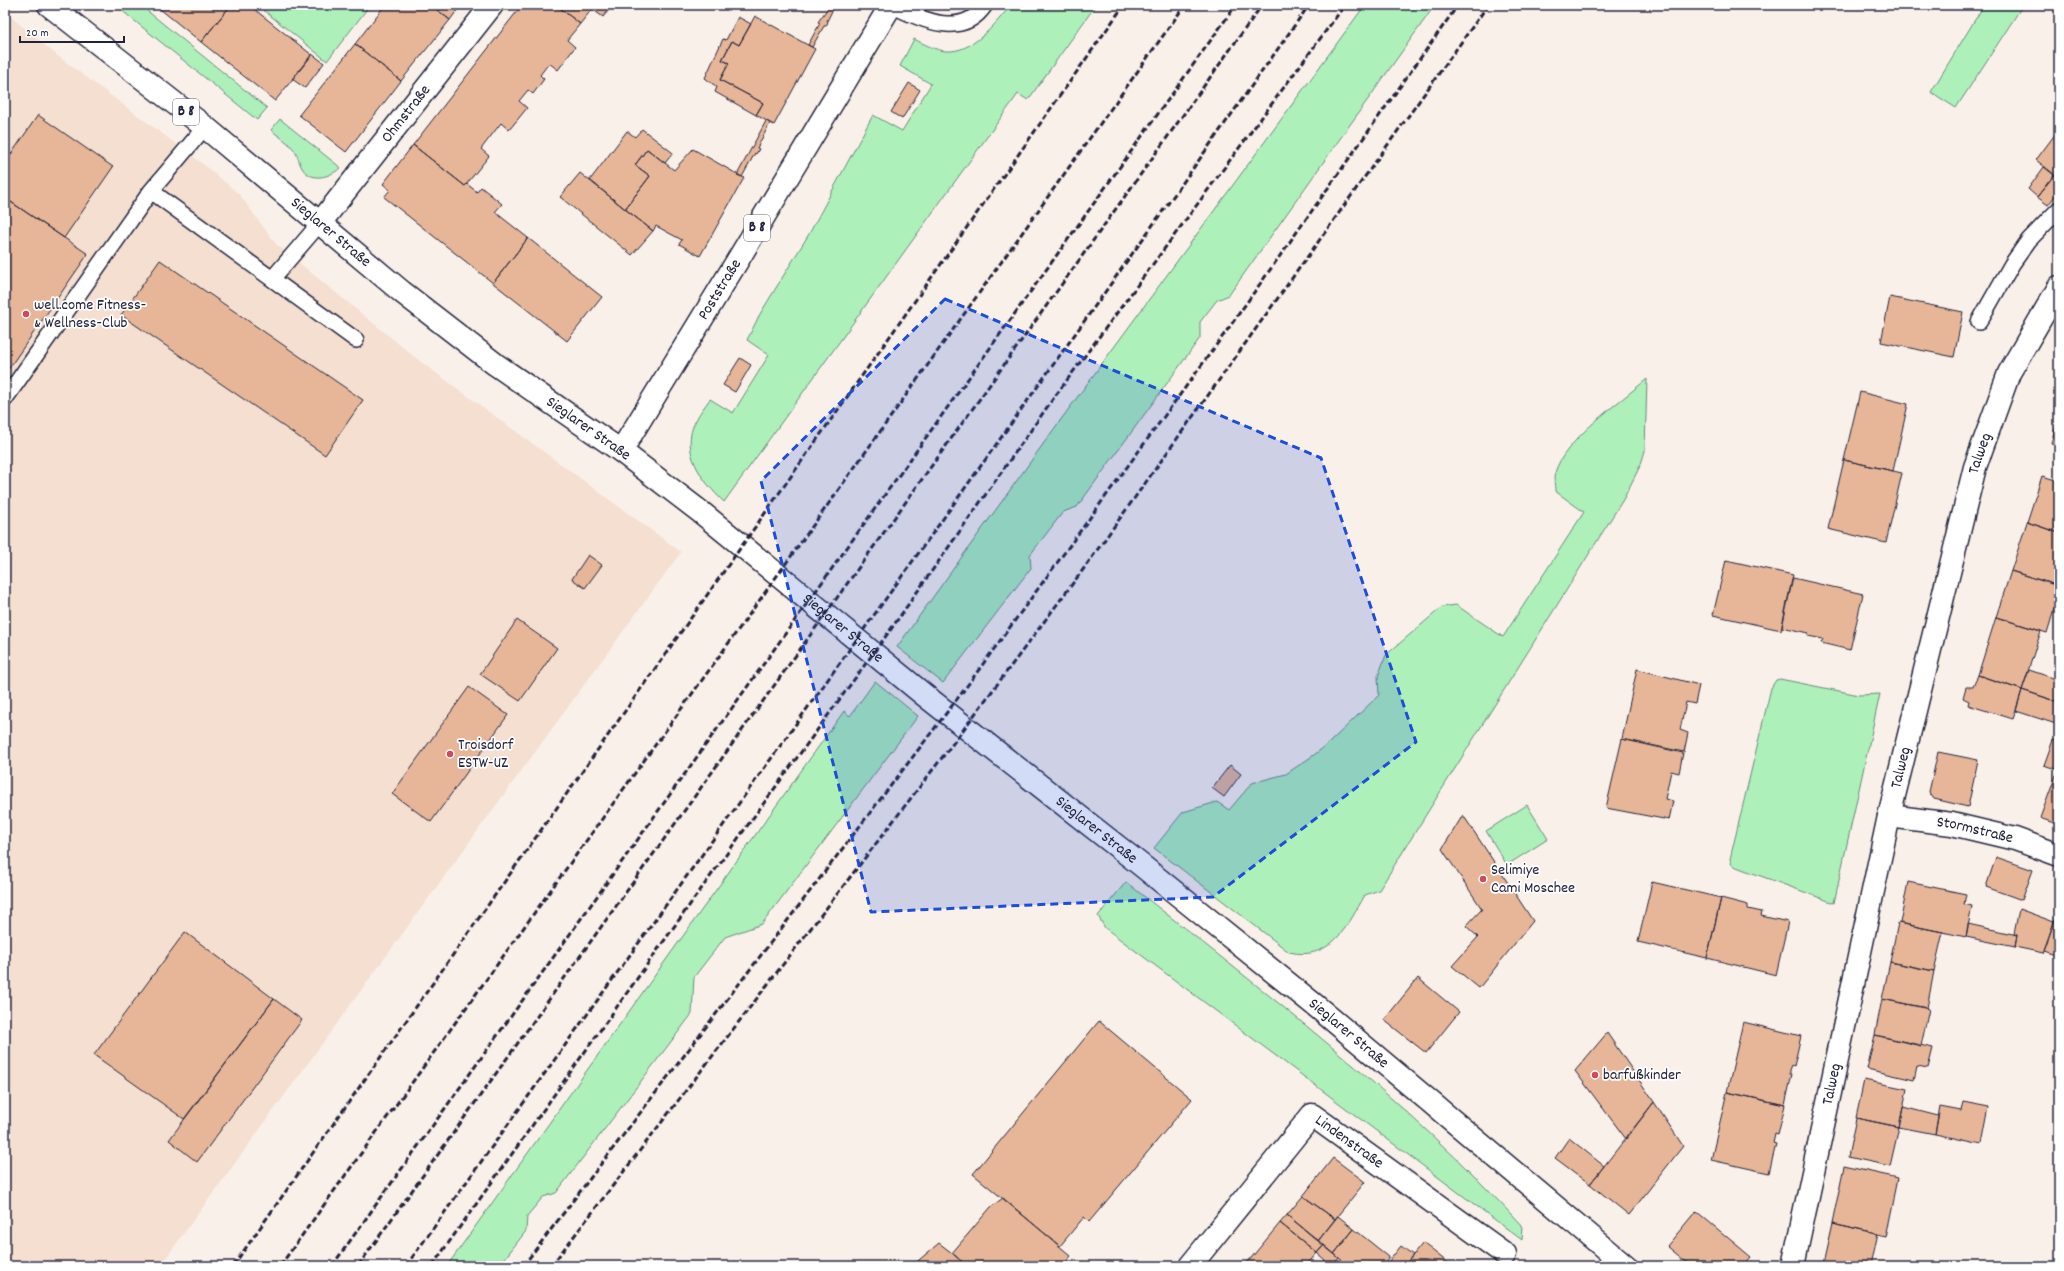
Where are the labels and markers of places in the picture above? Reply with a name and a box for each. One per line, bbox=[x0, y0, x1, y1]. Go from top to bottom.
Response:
place label: well.come Fitness- & Wellness-Club bbox=[34, 294, 146, 335]
marker: well.come Fitness- & Wellness-Club bbox=[21, 309, 31, 319]
place label: Troisdorf ESTW-UZ bbox=[458, 734, 514, 775]
marker: Troisdorf ESTW-UZ bbox=[445, 749, 455, 759]
place label: Selimiye Cami Moschee bbox=[1491, 859, 1575, 900]
marker: Selimiye Cami Moschee bbox=[1478, 874, 1488, 884]
place label: barfußkinder bbox=[1603, 1064, 1681, 1087]
marker: barfußkinder bbox=[1590, 1070, 1600, 1080]

